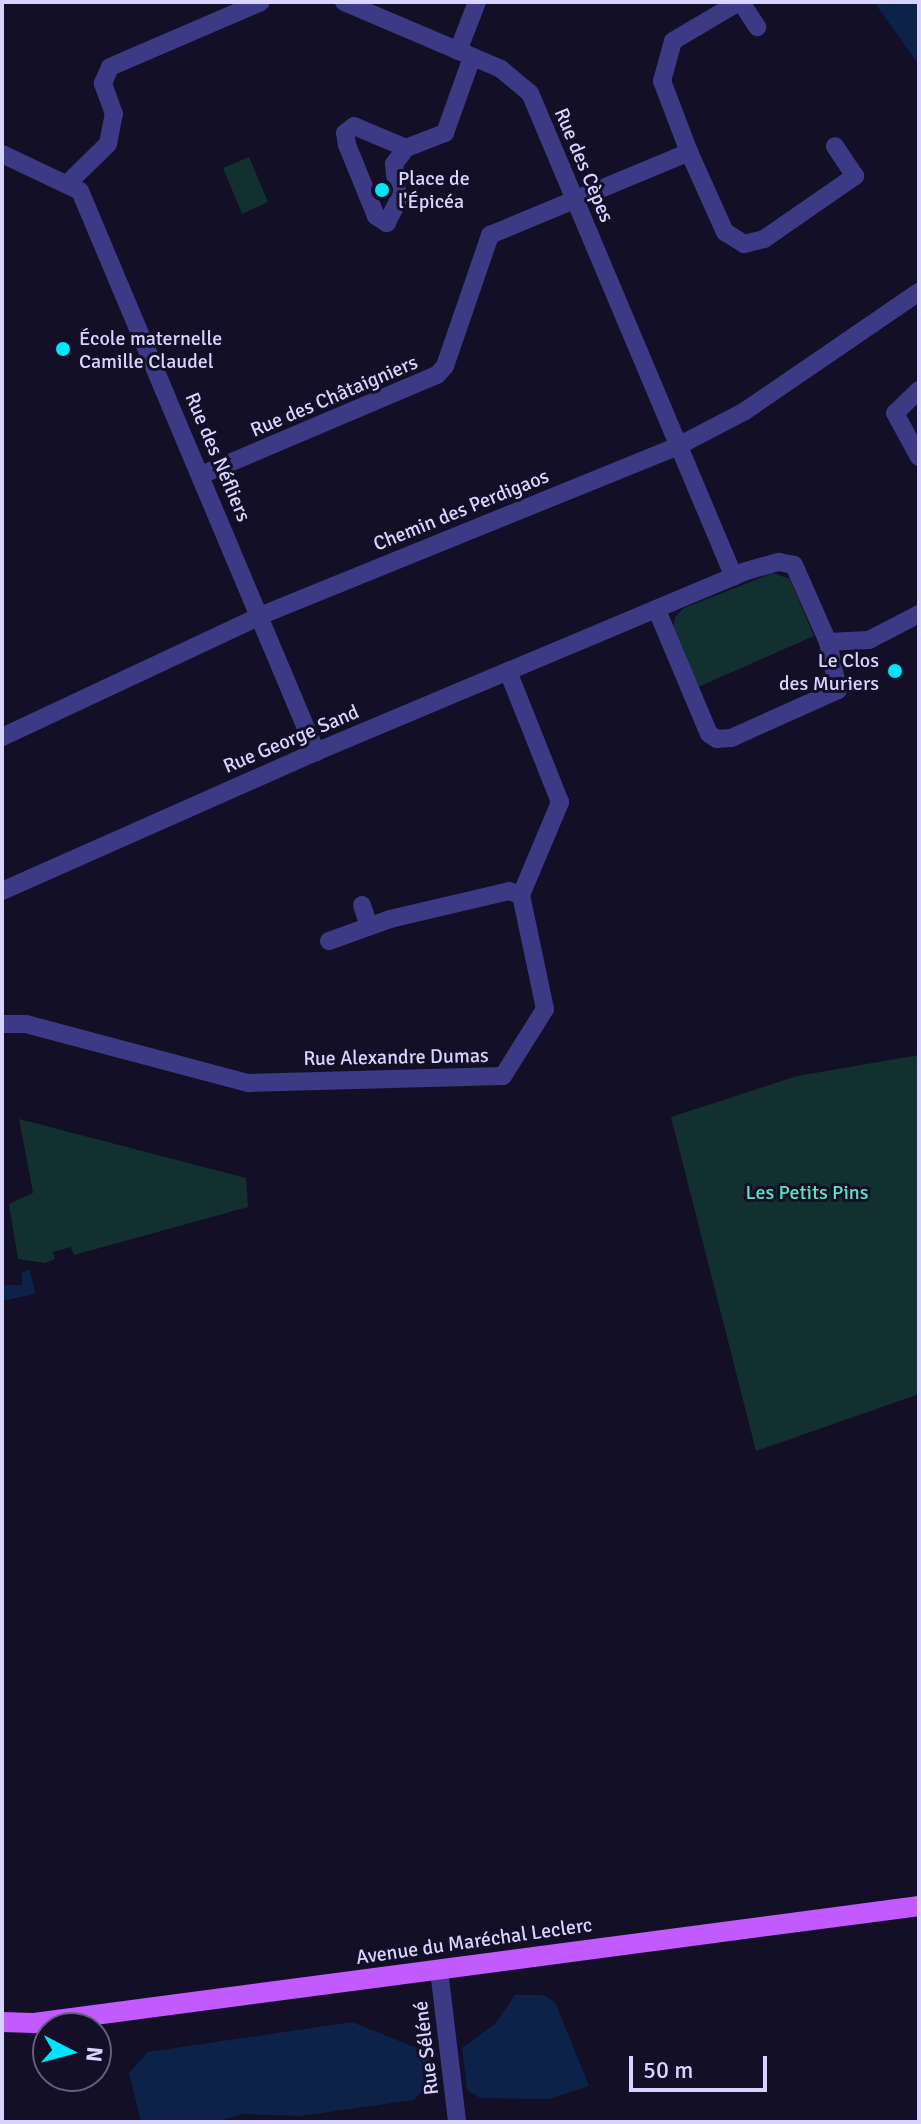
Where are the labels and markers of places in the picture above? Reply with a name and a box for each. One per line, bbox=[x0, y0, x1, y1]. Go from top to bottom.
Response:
place label: Place de l'Épicéa bbox=[398, 166, 470, 213]
marker: Place de l'Épicéa bbox=[373, 181, 391, 199]
place label: École maternelle Camille Claudel bbox=[79, 326, 222, 373]
marker: École maternelle Camille Claudel bbox=[54, 340, 72, 358]
place label: Le Clos des Muriers bbox=[779, 648, 879, 695]
marker: Le Clos des Muriers bbox=[886, 662, 904, 680]

